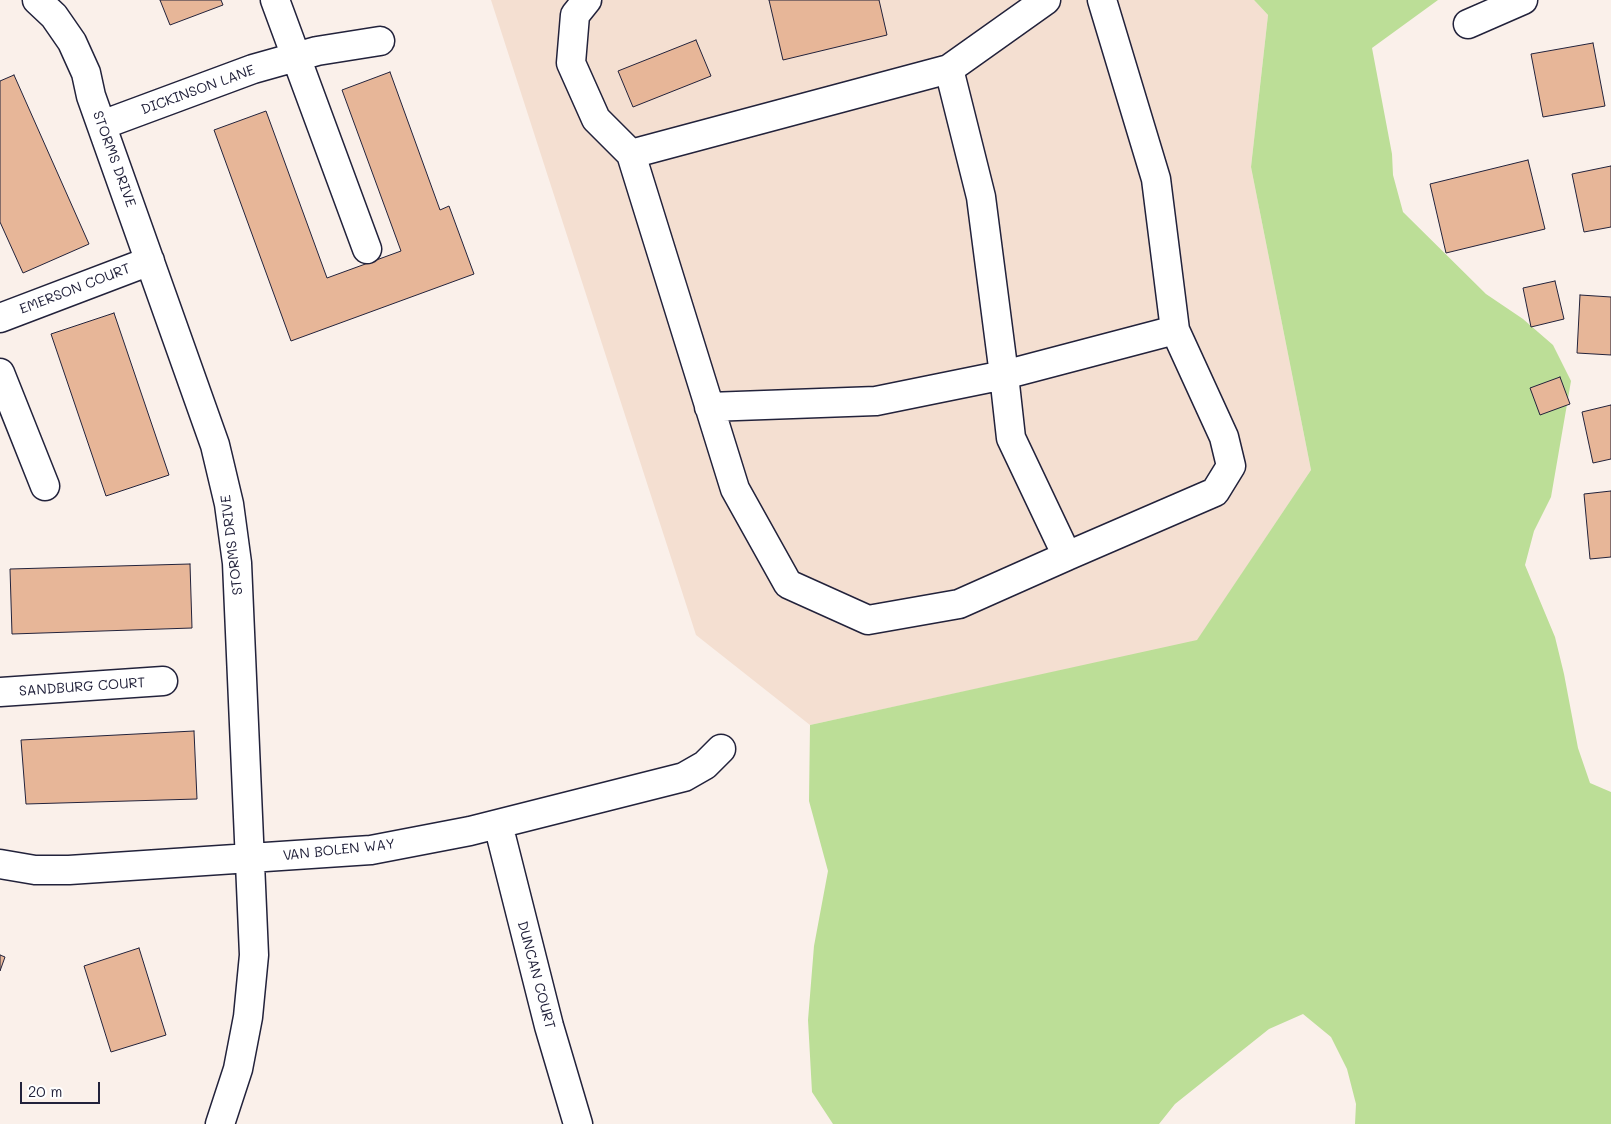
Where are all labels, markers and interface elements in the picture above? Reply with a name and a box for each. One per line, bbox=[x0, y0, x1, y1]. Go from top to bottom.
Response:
street label: DICKINSON LANE bbox=[139, 62, 257, 118]
street label: STORMS DRIVE bbox=[89, 109, 139, 209]
street label: EMERSON COURT bbox=[17, 260, 133, 318]
street label: STORMS DRIVE bbox=[218, 494, 246, 596]
street label: SANDBURG COURT bbox=[18, 674, 146, 700]
street label: VAN BOLEN WAY bbox=[282, 836, 396, 864]
street label: DUNCAN COURT bbox=[514, 919, 558, 1031]
scale bar bbox=[22, 1072, 102, 1104]
text: 20 m bbox=[28, 1081, 62, 1101]

